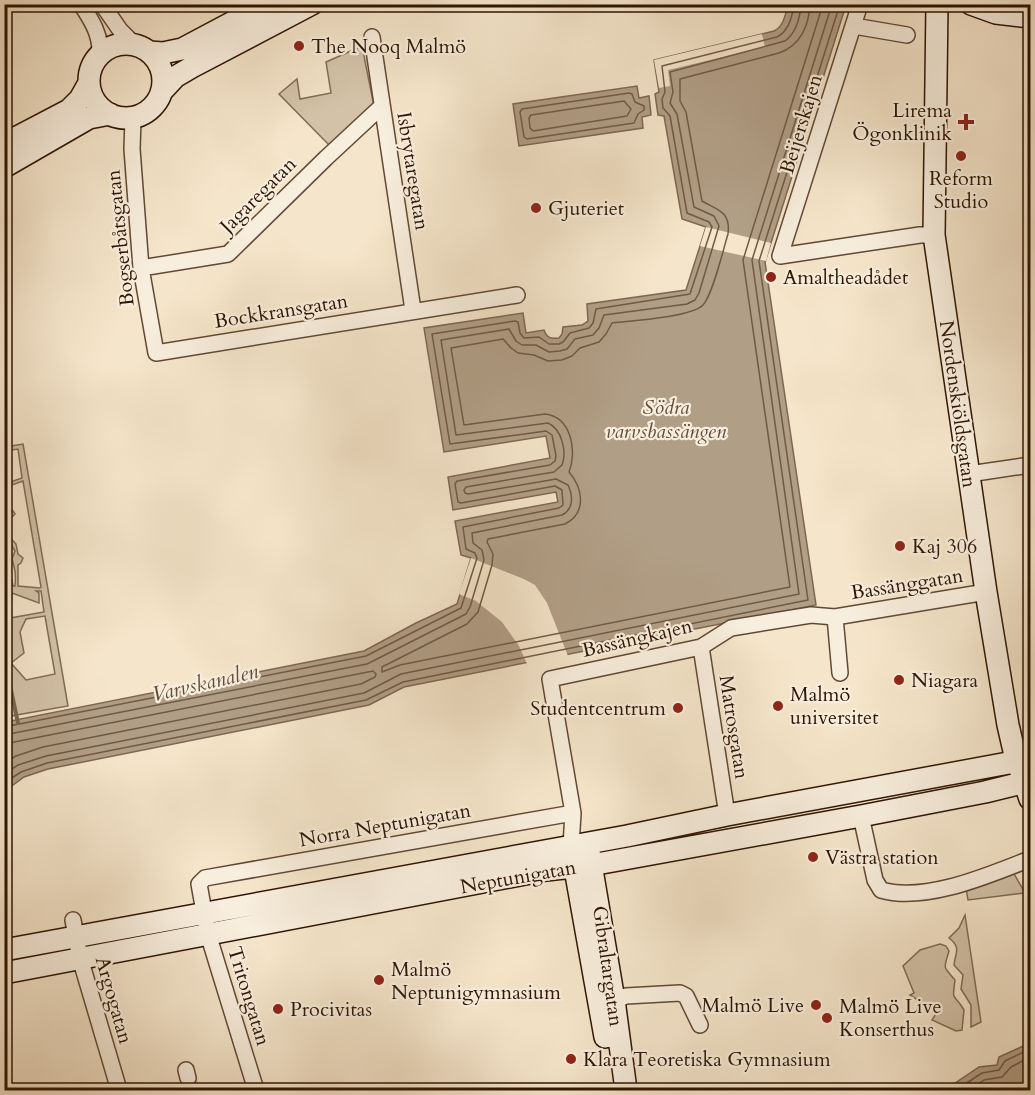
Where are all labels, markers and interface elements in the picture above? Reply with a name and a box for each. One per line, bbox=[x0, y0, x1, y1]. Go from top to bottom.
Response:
place label: The Nooq Malmö bbox=[311, 33, 466, 60]
marker: The Nooq Malmö bbox=[292, 39, 306, 53]
street label: Beijerskajen bbox=[773, 70, 829, 177]
place label: Lirema Ögonklinik bbox=[852, 97, 952, 147]
street label: Isbrytaregatan bbox=[390, 110, 436, 233]
marker: Lirema Ögonklinik bbox=[957, 113, 975, 131]
marker: Reform Studio bbox=[954, 149, 968, 163]
street label: Jagaregatan bbox=[212, 150, 303, 241]
place label: Reform Studio bbox=[929, 165, 993, 215]
street label: Bogserbåtsgatan bbox=[99, 168, 141, 308]
place label: Gjuteriet bbox=[548, 195, 625, 222]
marker: Gjuteriet bbox=[529, 201, 543, 215]
place label: Amaltheadådet bbox=[783, 264, 909, 291]
marker: Amaltheadådet bbox=[764, 270, 778, 284]
street label: Bockkransgatan bbox=[212, 287, 350, 335]
street label: Nordenskiöldsgatan bbox=[933, 319, 983, 490]
water label: Södra varvsbassängen bbox=[606, 393, 727, 446]
place label: Kaj 306 bbox=[912, 533, 977, 560]
marker: Kaj 306 bbox=[893, 539, 907, 553]
street label: Bassänggatan bbox=[849, 562, 966, 606]
street label: Bassängkajen bbox=[579, 612, 695, 664]
water label: Varvskanalen bbox=[149, 657, 262, 709]
place label: Niagara bbox=[911, 667, 978, 694]
street label: Matrosgatan bbox=[712, 673, 756, 781]
marker: Niagara bbox=[892, 673, 906, 687]
place label: Malmö universitet bbox=[790, 681, 879, 731]
place label: Studentcentrum bbox=[530, 695, 666, 722]
marker: Malmö universitet bbox=[771, 699, 785, 713]
marker: Studentcentrum bbox=[671, 701, 685, 715]
street label: Norra Neptunigatan bbox=[297, 797, 474, 853]
place label: Västra station bbox=[825, 844, 939, 871]
marker: Västra station bbox=[806, 850, 820, 864]
street label: Neptunigatan bbox=[458, 853, 579, 900]
street label: Gibraltargatan bbox=[586, 904, 630, 1029]
street label: Tritongatan bbox=[221, 943, 277, 1049]
street label: Argogatan bbox=[89, 953, 140, 1047]
place label: Malmö Neptunigymnasium bbox=[391, 956, 561, 1006]
marker: Malmö Neptunigymnasium bbox=[372, 973, 386, 987]
place label: Malmö Live bbox=[701, 992, 804, 1019]
place label: Malmö Live Konserthus bbox=[839, 993, 942, 1043]
place label: Procivitas bbox=[290, 996, 372, 1023]
marker: Malmö Live bbox=[809, 998, 823, 1012]
marker: Procivitas bbox=[271, 1002, 285, 1016]
marker: Malmö Live Konserthus bbox=[820, 1011, 834, 1025]
place label: Klara Teoretiska Gymnasium bbox=[583, 1046, 831, 1073]
marker: Klara Teoretiska Gymnasium bbox=[564, 1052, 578, 1066]

